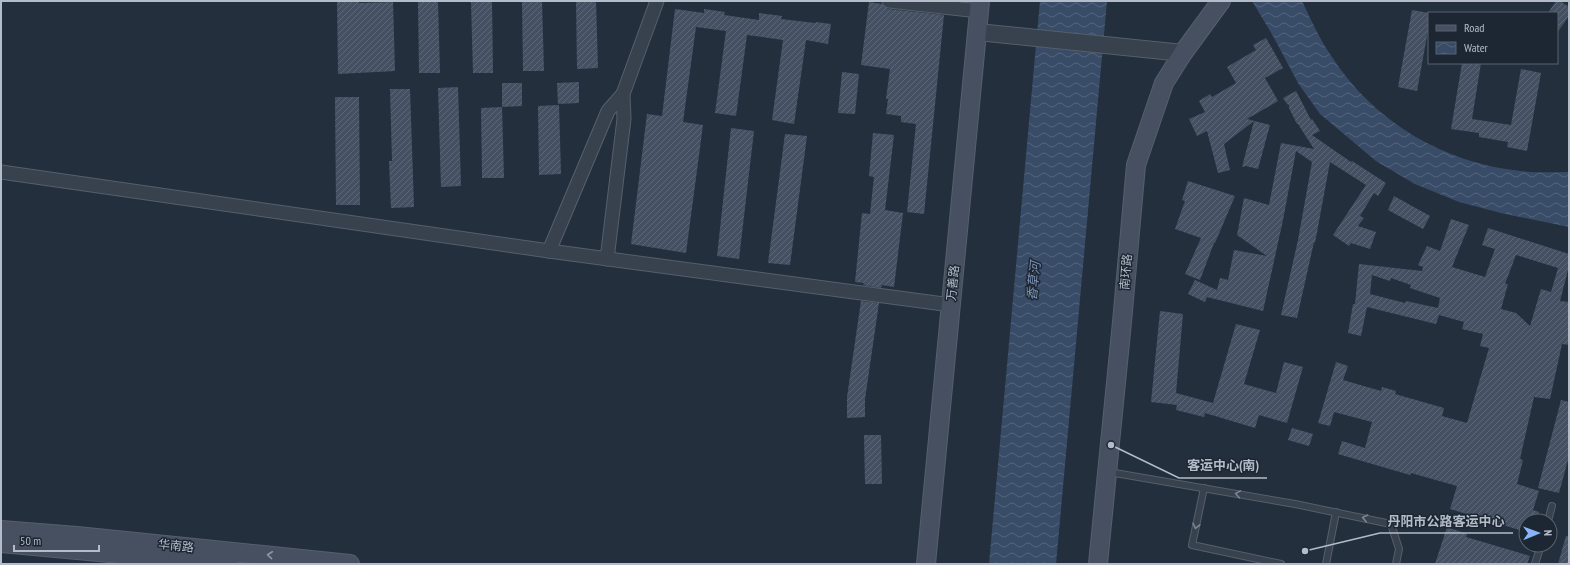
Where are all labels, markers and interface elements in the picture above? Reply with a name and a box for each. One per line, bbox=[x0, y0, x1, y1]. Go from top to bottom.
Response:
legend bbox=[1428, 12, 1558, 64]
text: Road bbox=[1464, 20, 1484, 35]
text: Water bbox=[1464, 40, 1489, 55]
street label: 南环路 bbox=[1116, 253, 1135, 291]
water label: 香草河 bbox=[1023, 258, 1044, 301]
street label: 万善路 bbox=[943, 264, 962, 302]
callout: 客运中心(南) bbox=[1179, 453, 1267, 478]
text: 客运中心(南) bbox=[1187, 457, 1259, 474]
one-way arrow bbox=[1235, 490, 1241, 499]
callout: 丹阳市公路客运中心 bbox=[1380, 508, 1513, 533]
text: 丹阳市公路客运中心 bbox=[1387, 513, 1505, 530]
north arrow bbox=[1518, 513, 1558, 553]
one-way arrow bbox=[1362, 515, 1368, 523]
one-way arrow bbox=[1192, 523, 1200, 530]
scale bar bbox=[14, 527, 99, 553]
text: N bbox=[1541, 530, 1555, 536]
text: 50 m bbox=[20, 533, 41, 548]
street label: 华南路 bbox=[157, 536, 195, 555]
one-way arrow bbox=[267, 551, 273, 560]

